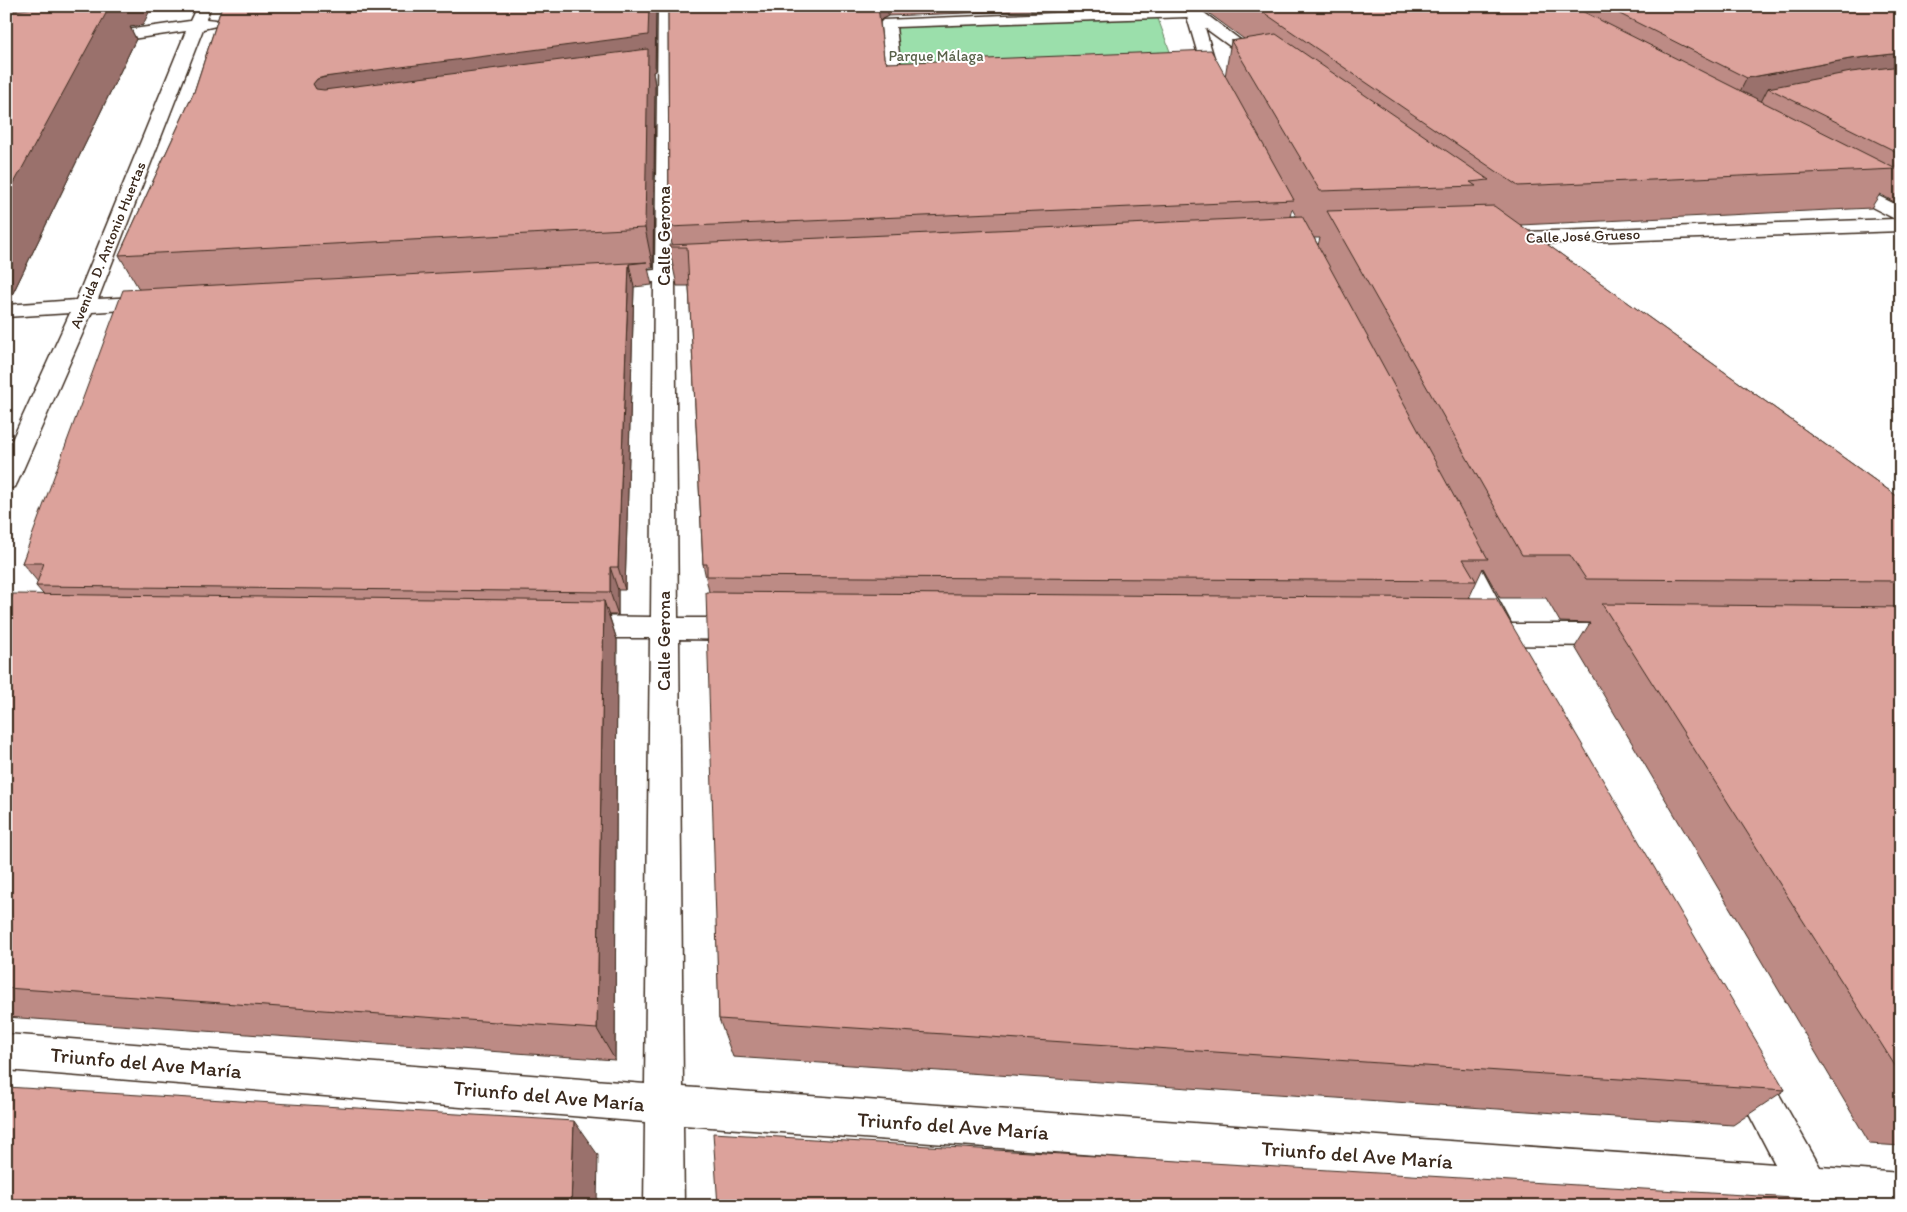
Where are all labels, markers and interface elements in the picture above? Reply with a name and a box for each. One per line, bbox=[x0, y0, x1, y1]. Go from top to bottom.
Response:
park label: Parque Málaga bbox=[888, 47, 984, 65]
street label: Avenida D. Antonio Huertas bbox=[66, 159, 150, 331]
street label: Calle Gerona bbox=[653, 186, 675, 286]
street label: Calle José Grueso bbox=[1526, 225, 1640, 247]
street label: Calle Gerona bbox=[653, 591, 675, 691]
street label: Triunfo del Ave María bbox=[49, 1042, 243, 1083]
street label: Triunfo del Ave María bbox=[452, 1075, 646, 1116]
street label: Triunfo del Ave María bbox=[856, 1106, 1050, 1145]
street label: Triunfo del Ave María bbox=[1260, 1135, 1454, 1174]

